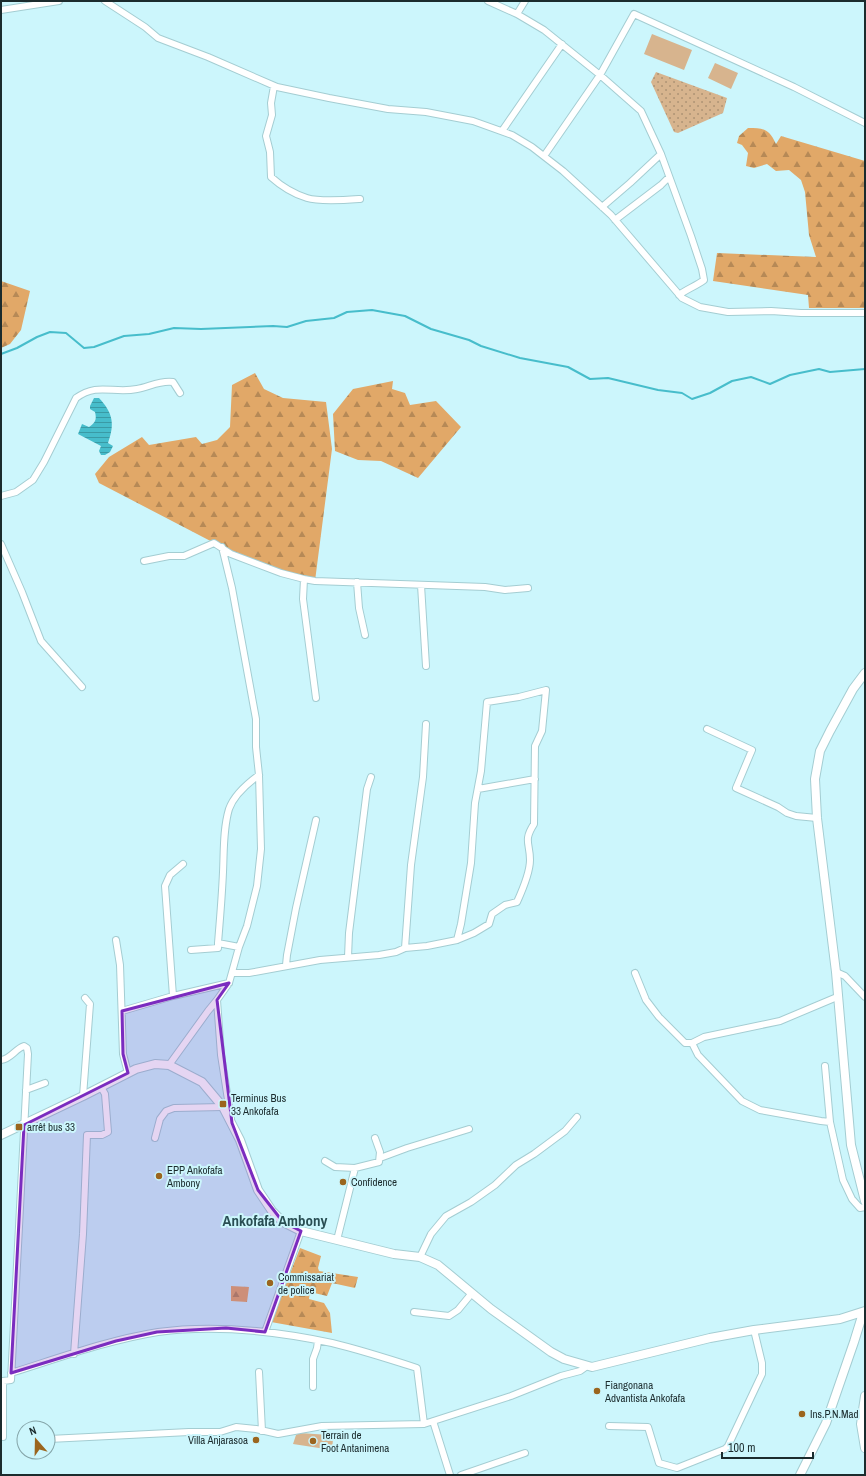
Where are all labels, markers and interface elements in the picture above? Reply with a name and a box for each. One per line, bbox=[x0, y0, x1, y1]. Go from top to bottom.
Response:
place label: Terminus Bus 33 Ankofafa bbox=[231, 1091, 287, 1118]
marker: Terminus Bus 33 Ankofafa bbox=[218, 1099, 228, 1109]
place label: arrêt bus 33 bbox=[27, 1120, 75, 1134]
marker: arrêt bus 33 bbox=[14, 1122, 24, 1132]
place label: EPP Ankofafa Ambony bbox=[166, 1163, 223, 1190]
marker: EPP Ankofafa Ambony bbox=[154, 1171, 164, 1181]
place label: Confidence bbox=[351, 1175, 397, 1189]
marker: Confidence bbox=[338, 1177, 348, 1187]
district label: Ankofafa Ambony bbox=[223, 1210, 328, 1231]
place label: Commissariat de police bbox=[278, 1270, 335, 1297]
marker: Commissariat de police bbox=[265, 1278, 275, 1288]
place label: Fiangonana Advantista Ankofafa bbox=[604, 1378, 685, 1405]
marker: Fiangonana Advantista Ankofafa bbox=[592, 1386, 602, 1396]
place label: Ins.P.N.Mad bbox=[810, 1407, 858, 1421]
marker: Ins.P.N.Mad bbox=[797, 1409, 807, 1419]
north arrow bbox=[16, 1420, 56, 1460]
text: N bbox=[27, 1423, 38, 1438]
place label: Terrain de Foot Antanimena bbox=[321, 1428, 389, 1455]
place label: Villa Anjarasoa bbox=[188, 1433, 248, 1447]
scale bar bbox=[722, 1434, 813, 1460]
marker: Villa Anjarasoa bbox=[251, 1435, 261, 1445]
marker: Terrain de Foot Antanimena bbox=[308, 1436, 318, 1446]
text: 100 m bbox=[728, 1440, 755, 1456]

